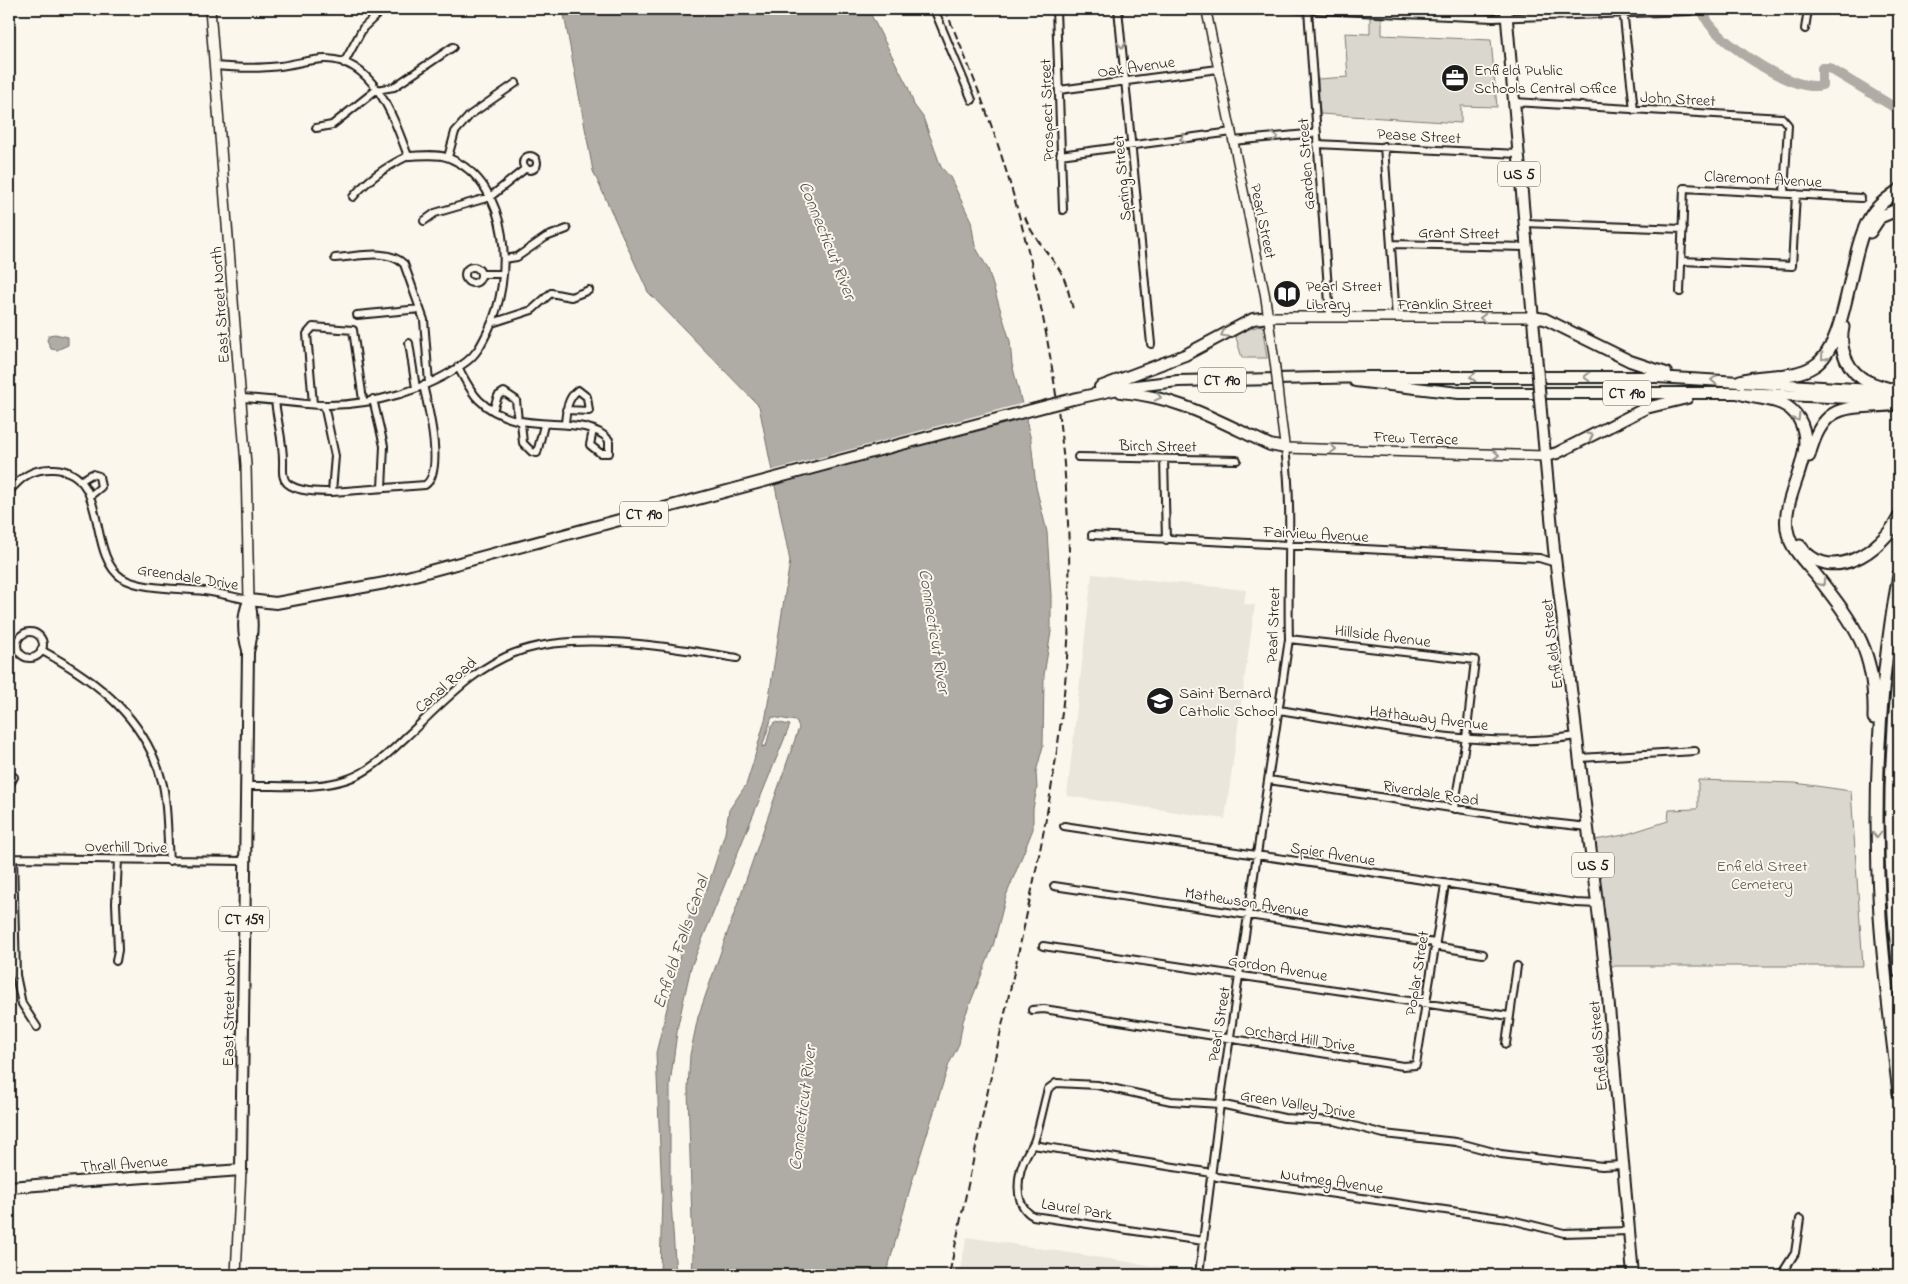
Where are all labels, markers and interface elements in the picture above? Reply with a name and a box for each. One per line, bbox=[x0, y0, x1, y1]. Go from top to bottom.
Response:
one-way arrow bbox=[1116, 41, 1127, 49]
street label: Oak Avenue bbox=[1096, 51, 1177, 85]
street label: Prospect Street bbox=[1034, 58, 1062, 162]
place label: Enfield Public Schools Central Office bbox=[1474, 59, 1617, 101]
office icon: Enfield Public Schools Central Office bbox=[1440, 63, 1470, 93]
street label: John Street bbox=[1640, 86, 1717, 114]
street label: Garden Street bbox=[1292, 117, 1322, 211]
street label: Pease Street bbox=[1376, 123, 1462, 151]
one-way arrow bbox=[1271, 132, 1279, 143]
street label: Spring Street bbox=[1107, 133, 1139, 222]
one-way arrow bbox=[1179, 133, 1187, 144]
road number: US 5 bbox=[1498, 162, 1540, 186]
street label: Claremont Avenue bbox=[1703, 165, 1823, 195]
water label: Connecticut River bbox=[791, 178, 863, 306]
street label: Pearl Street bbox=[1242, 182, 1282, 262]
street label: Grant Street bbox=[1418, 221, 1500, 247]
street label: East Street North bbox=[205, 246, 237, 364]
place label: Pearl Street Library bbox=[1306, 275, 1383, 317]
library icon: Pearl Street Library bbox=[1272, 279, 1302, 309]
street label: Franklin Street bbox=[1396, 293, 1493, 317]
one-way arrow bbox=[1479, 313, 1487, 324]
one-way arrow bbox=[1221, 328, 1230, 338]
one-way arrow bbox=[1821, 351, 1829, 360]
road number: CT 190 bbox=[1198, 368, 1246, 392]
one-way arrow bbox=[1468, 372, 1476, 382]
one-way arrow bbox=[1583, 372, 1591, 382]
one-way arrow bbox=[1710, 374, 1718, 385]
road number: CT 190 bbox=[1603, 380, 1651, 406]
one-way arrow bbox=[1154, 391, 1163, 402]
one-way arrow bbox=[1790, 413, 1800, 422]
street label: Frew Terrace bbox=[1372, 425, 1460, 453]
one-way arrow bbox=[1585, 432, 1594, 442]
street label: Birch Street bbox=[1118, 434, 1198, 460]
one-way arrow bbox=[1330, 444, 1338, 455]
one-way arrow bbox=[1492, 450, 1500, 460]
road number: CT 190 bbox=[620, 502, 668, 526]
street label: Fairview Avenue bbox=[1262, 520, 1370, 550]
street label: Greendale Drive bbox=[135, 558, 241, 598]
water label: Connecticut River bbox=[910, 567, 956, 698]
one-way arrow bbox=[1816, 577, 1825, 587]
street label: Pearl Street bbox=[1261, 586, 1287, 664]
street label: Enfield Street bbox=[1535, 596, 1570, 690]
street label: Hillside Avenue bbox=[1333, 619, 1433, 655]
street label: Canal Road bbox=[410, 652, 483, 719]
place label: Saint Bernard Catholic School bbox=[1179, 682, 1278, 724]
school or university icon: Saint Bernard Catholic School bbox=[1145, 686, 1175, 716]
street label: Hathaway Avenue bbox=[1368, 700, 1490, 738]
street label: Riverdale Road bbox=[1381, 775, 1480, 813]
one-way arrow bbox=[1872, 832, 1882, 840]
street label: Overhill Drive bbox=[84, 835, 168, 861]
street label: Spier Avenue bbox=[1288, 836, 1378, 874]
road number: US 5 bbox=[1572, 852, 1614, 878]
park label: Enfield Street Cemetery bbox=[1716, 855, 1808, 897]
water label: Enfield Falls Canal bbox=[647, 871, 718, 1013]
street label: Mathewson Avenue bbox=[1183, 881, 1311, 925]
road number: CT 159 bbox=[219, 906, 269, 932]
street label: Poplar Street bbox=[1399, 929, 1437, 1017]
street label: East Street North bbox=[217, 949, 243, 1067]
street label: Gordon Avenue bbox=[1226, 949, 1330, 989]
street label: Pearl Street bbox=[1202, 984, 1238, 1064]
street label: Enfield Street bbox=[1583, 999, 1615, 1092]
street label: Orchard Hill Drive bbox=[1243, 1018, 1358, 1060]
water label: Connecticut River bbox=[783, 1042, 825, 1172]
street label: Green Valley Drive bbox=[1238, 1084, 1358, 1126]
street label: Thrall Avenue bbox=[80, 1150, 169, 1180]
street label: Nutmeg Avenue bbox=[1279, 1163, 1386, 1201]
street label: Laurel Park bbox=[1040, 1193, 1115, 1228]

